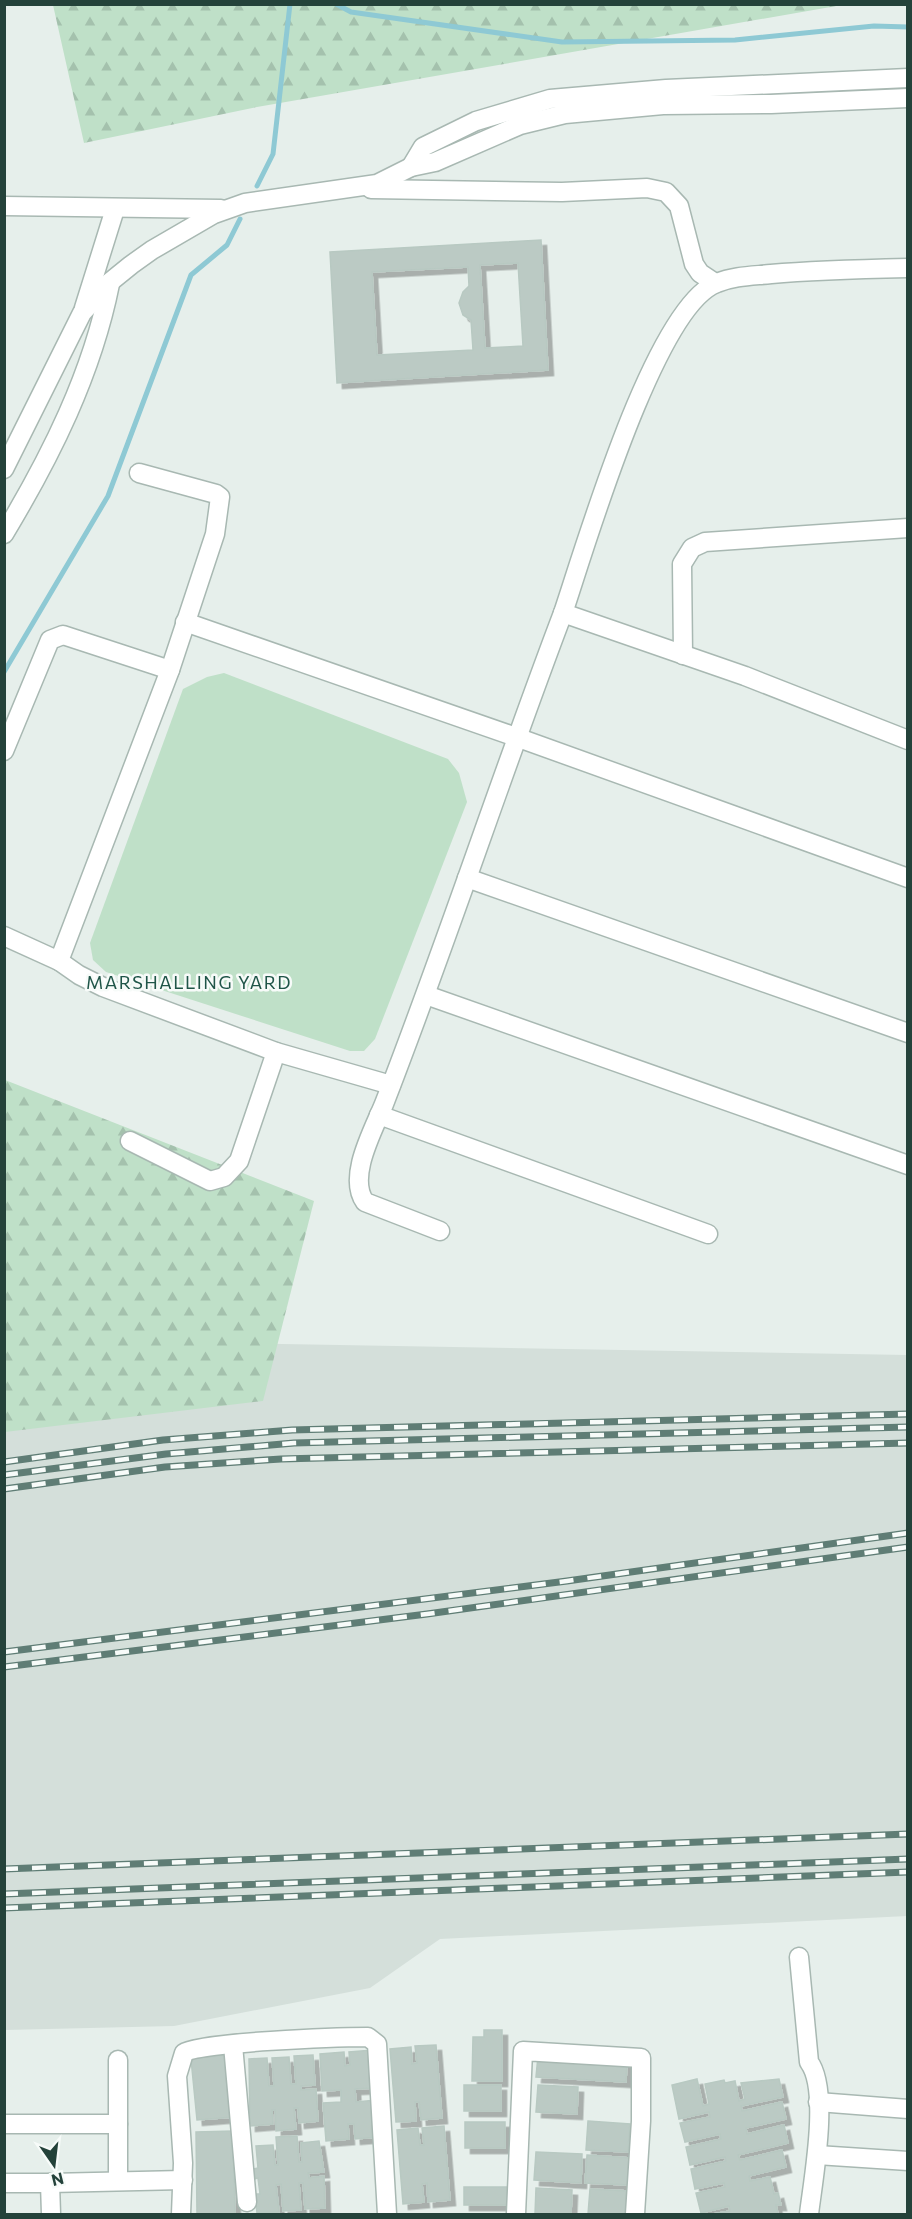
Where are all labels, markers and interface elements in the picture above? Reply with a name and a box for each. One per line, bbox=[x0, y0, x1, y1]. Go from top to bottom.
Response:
district label: MARSHALLING YARD bbox=[86, 971, 292, 993]
north arrow bbox=[24, 2135, 84, 2195]
text: N bbox=[50, 2169, 66, 2191]

